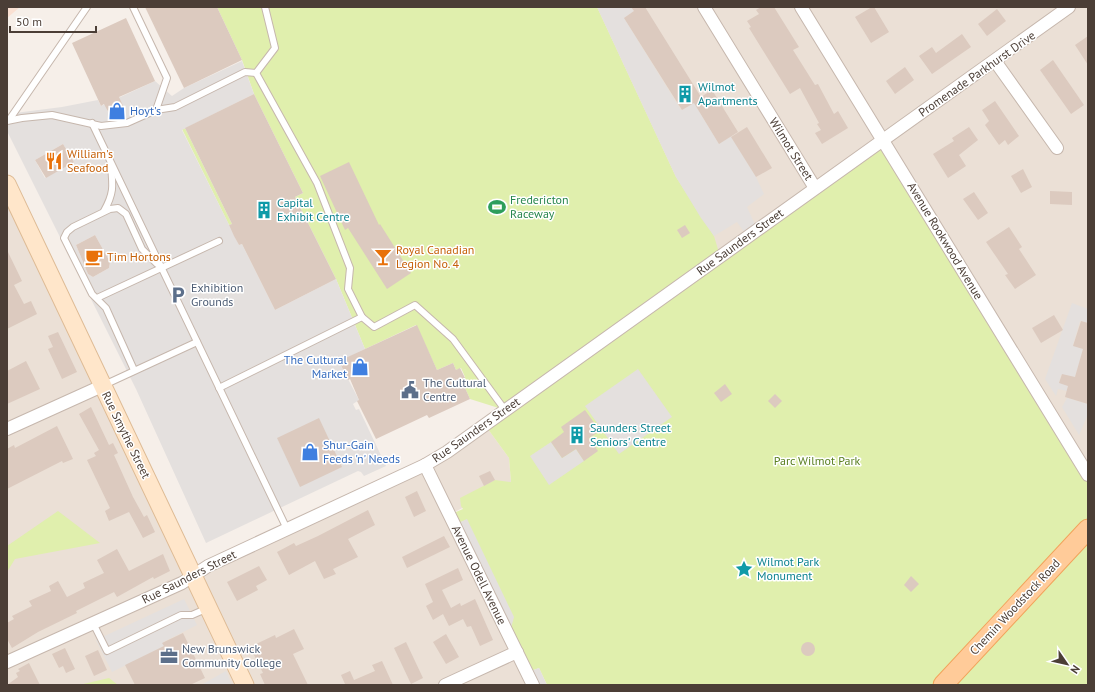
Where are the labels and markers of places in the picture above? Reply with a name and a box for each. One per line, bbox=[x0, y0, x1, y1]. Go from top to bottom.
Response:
place label: Wilmot Apartments bbox=[698, 79, 758, 108]
building icon: Wilmot Apartments bbox=[675, 84, 695, 104]
shop icon: Hoyt's bbox=[107, 101, 127, 121]
place label: Hoyt's bbox=[130, 103, 161, 118]
place label: William's Seafood bbox=[67, 146, 113, 175]
restaurant icon: William's Seafood bbox=[44, 151, 64, 171]
place label: Fredericton Raceway bbox=[510, 192, 569, 221]
place label: Capital Exhibit Centre bbox=[277, 195, 350, 224]
sports icon: Fredericton Raceway bbox=[487, 197, 507, 217]
building icon: Capital Exhibit Centre bbox=[254, 200, 274, 220]
place label: Royal Canadian Legion No. 4 bbox=[396, 242, 474, 271]
cafe icon: Tim Hortons bbox=[84, 247, 104, 267]
bar icon: Royal Canadian Legion No. 4 bbox=[373, 247, 393, 267]
place label: Tim Hortons bbox=[107, 249, 171, 264]
place label: Exhibition Grounds bbox=[191, 280, 243, 309]
parking icon: Exhibition Grounds bbox=[168, 285, 188, 305]
place label: The Cultural Market bbox=[284, 352, 347, 381]
shop icon: The Cultural Market bbox=[350, 357, 370, 377]
place label: The Cultural Centre bbox=[423, 375, 487, 404]
public building icon: The Cultural Centre bbox=[400, 380, 420, 400]
place label: Saunders Street Seniors' Centre bbox=[590, 420, 671, 449]
building icon: Saunders Street Seniors' Centre bbox=[567, 425, 587, 445]
place label: Shur-Gain Feeds 'n' Needs bbox=[323, 437, 400, 466]
shop icon: Shur-Gain Feeds 'n' Needs bbox=[300, 442, 320, 462]
place label: Wilmot Park Monument bbox=[757, 554, 819, 583]
place icon: Wilmot Park Monument bbox=[734, 559, 754, 579]
place label: New Brunswick Community College bbox=[182, 641, 281, 670]
office icon: New Brunswick Community College bbox=[159, 646, 179, 666]

